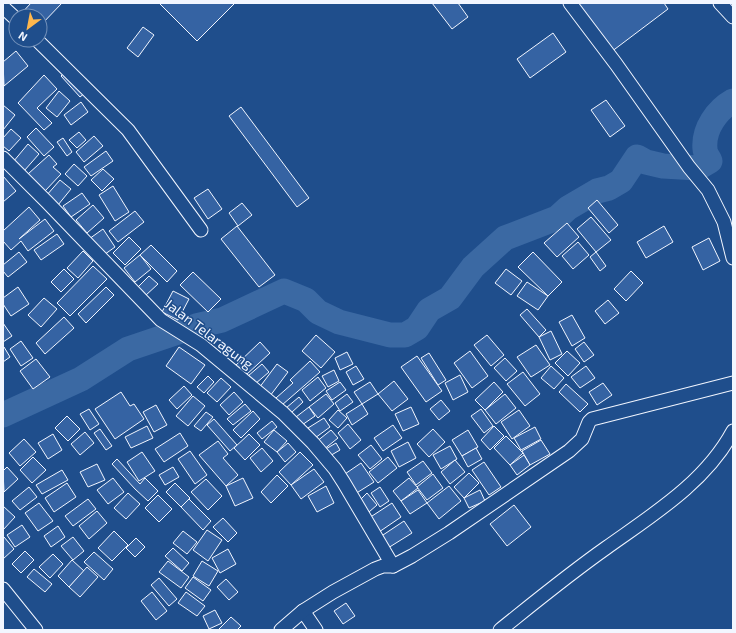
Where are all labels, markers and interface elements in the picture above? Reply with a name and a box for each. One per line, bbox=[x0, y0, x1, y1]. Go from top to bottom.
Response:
north arrow bbox=[8, 8, 48, 48]
text: N bbox=[16, 29, 29, 45]
street label: Jalan Telaragung bbox=[162, 295, 257, 372]

